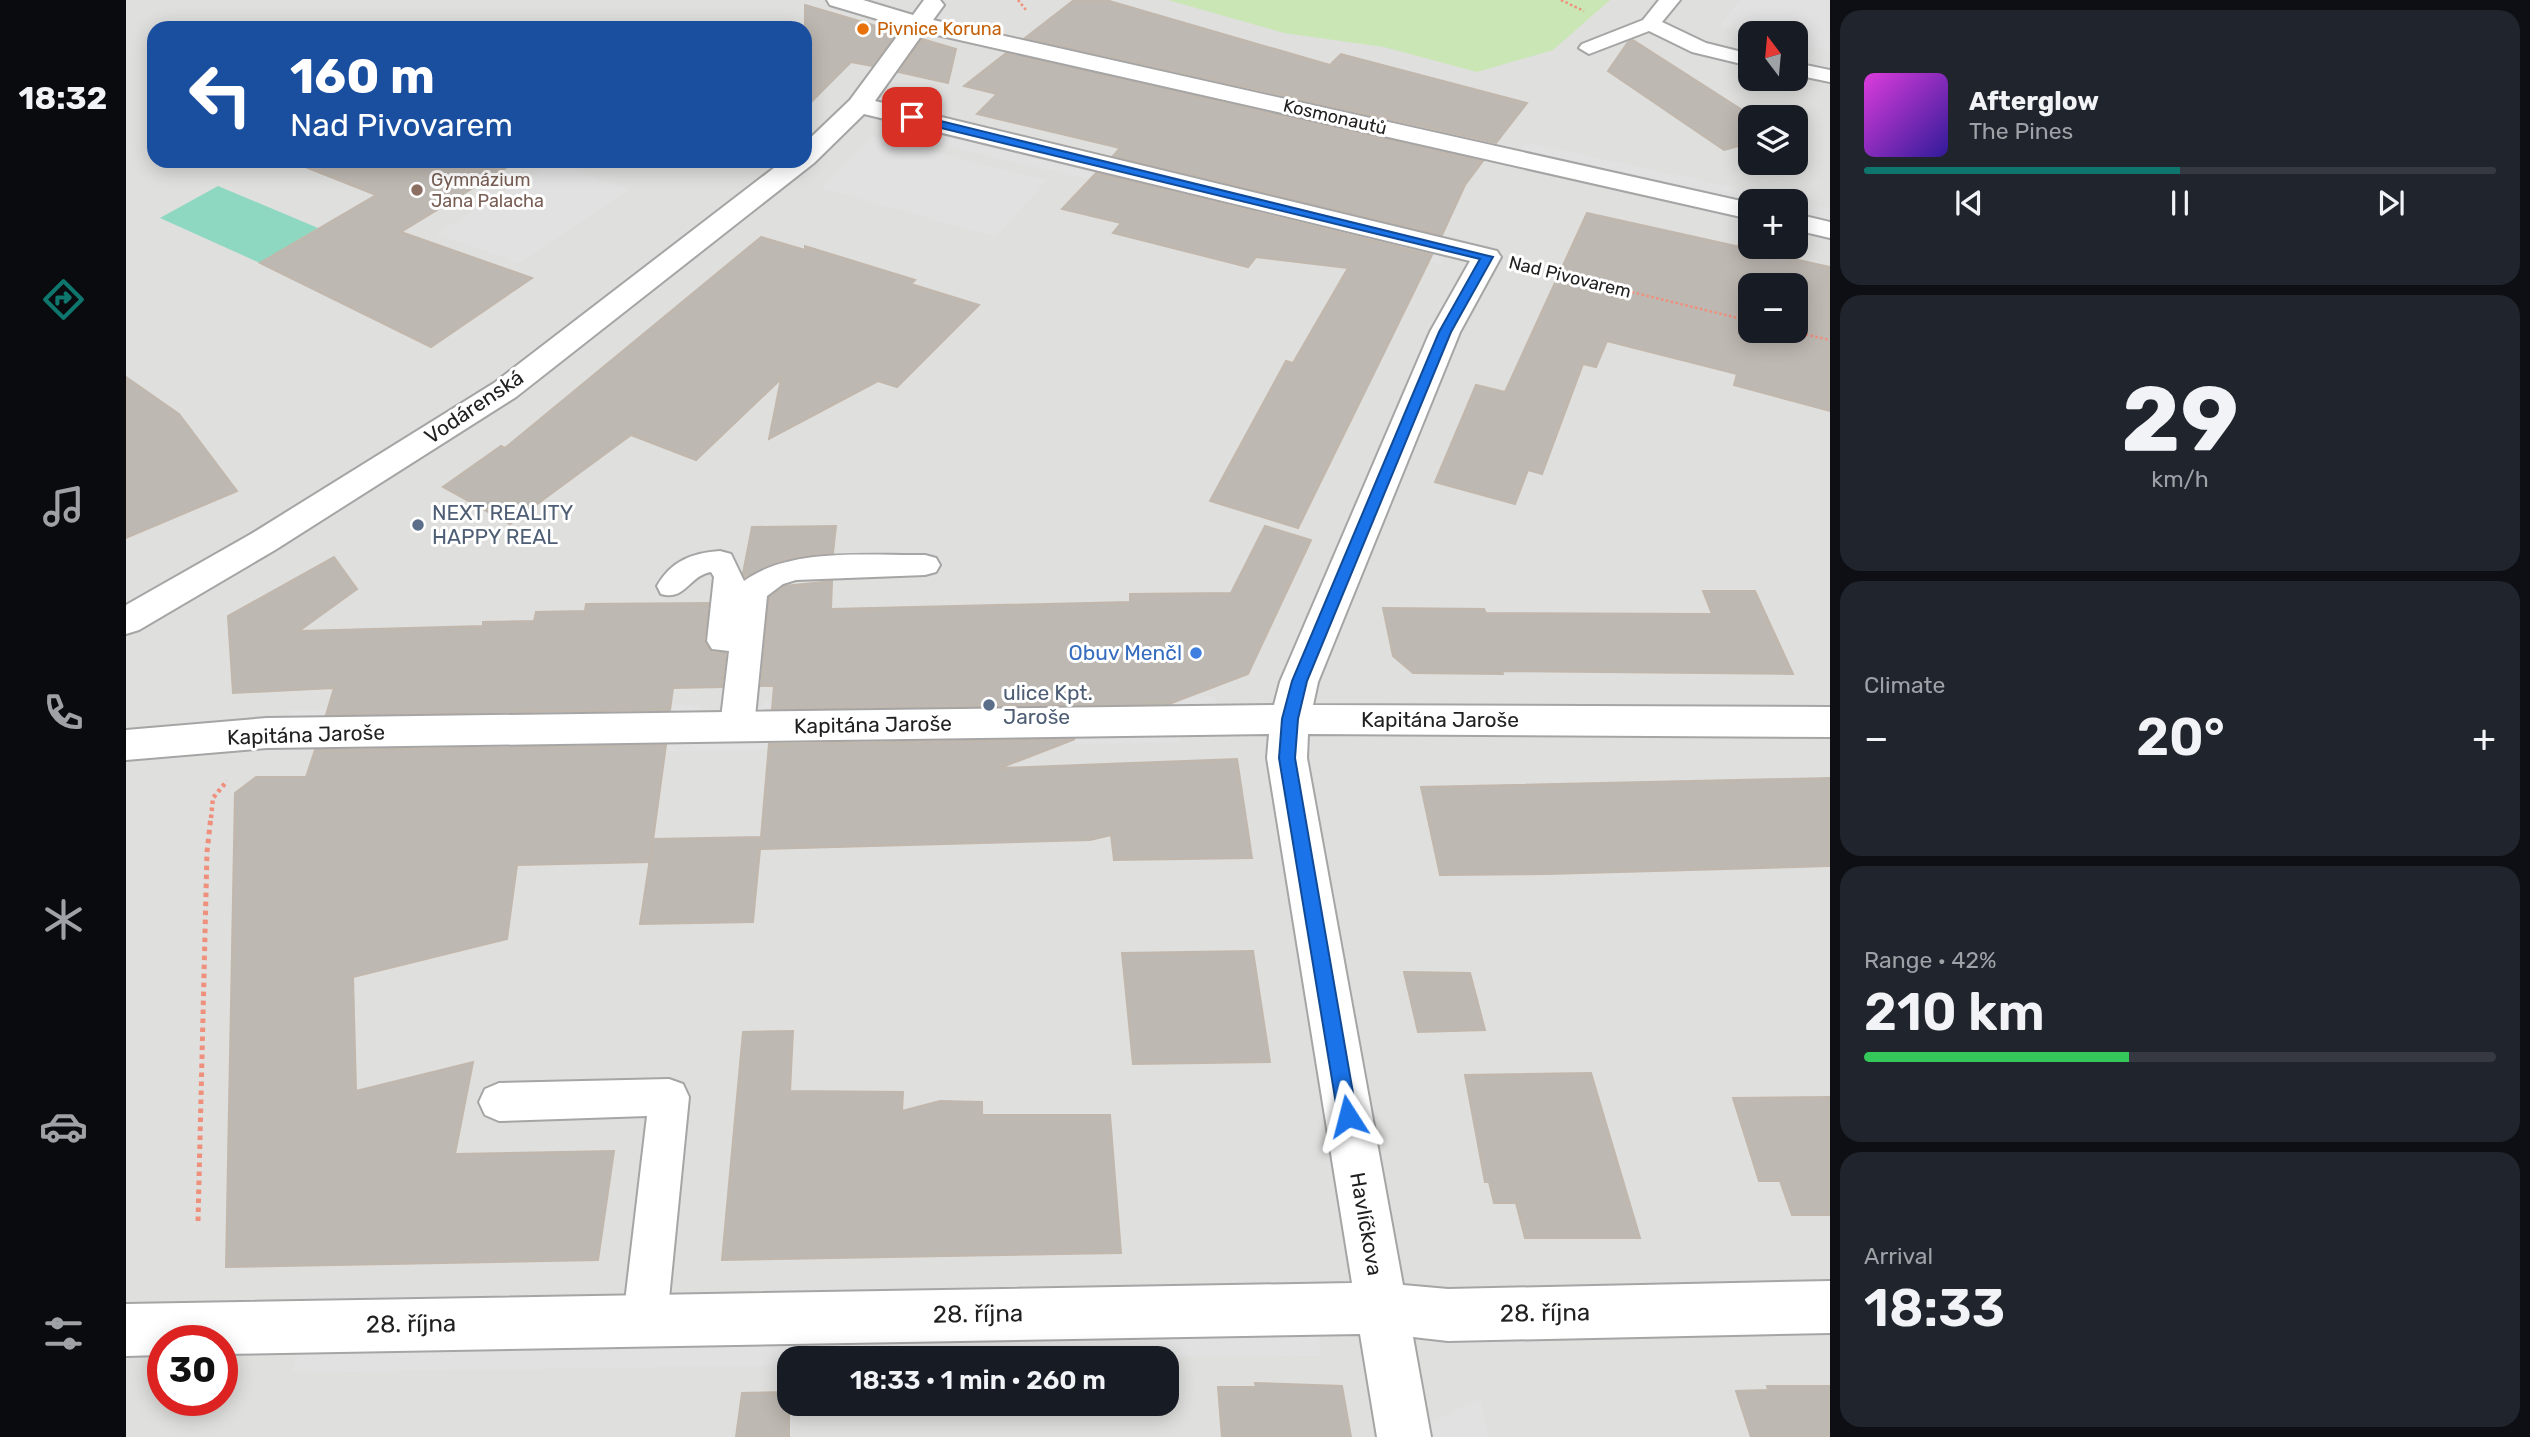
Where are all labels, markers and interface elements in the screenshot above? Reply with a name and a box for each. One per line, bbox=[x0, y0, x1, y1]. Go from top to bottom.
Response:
place label: Pivnice Koruna bbox=[877, 18, 1002, 40]
marker: Pivnice Koruna bbox=[855, 21, 871, 37]
north arrow bbox=[1738, 21, 1808, 91]
map controls bbox=[1738, 21, 1808, 343]
text: 160 m bbox=[290, 47, 435, 105]
icon: left bbox=[175, 49, 266, 140]
text: 18:32 bbox=[19, 79, 107, 117]
text: Afterglow bbox=[1969, 86, 2099, 117]
pin bbox=[882, 87, 942, 147]
street label: Kosmonautů bbox=[1281, 94, 1389, 140]
icon: arrive bbox=[893, 98, 931, 136]
button: layers bbox=[1738, 105, 1808, 175]
text: Nad Pivovarem bbox=[290, 106, 513, 144]
text: The Pines bbox=[1969, 117, 2073, 145]
place label: Gymnázium Jana Palacha bbox=[431, 169, 544, 212]
marker: Gymnázium Jana Palacha bbox=[409, 182, 425, 198]
icon: previous bbox=[1950, 184, 1988, 222]
icon: pause bbox=[2161, 184, 2199, 222]
icon: next bbox=[2372, 184, 2410, 222]
button: + bbox=[1738, 189, 1808, 259]
street label: Nad Pivovarem bbox=[1506, 251, 1634, 303]
button: − bbox=[1738, 273, 1808, 343]
icon: directions bbox=[39, 275, 88, 324]
street label: Vodárenská bbox=[419, 364, 528, 449]
text: 29 bbox=[2121, 365, 2239, 473]
text: km/h bbox=[2151, 465, 2209, 493]
icon: music bbox=[39, 482, 88, 531]
place label: NEXT REALITY HAPPY REAL bbox=[432, 500, 573, 549]
marker: NEXT REALITY HAPPY REAL bbox=[410, 517, 426, 533]
place label: Obuv Menčl bbox=[1069, 640, 1182, 665]
marker: Obuv Menčl bbox=[1188, 645, 1204, 661]
text: Climate bbox=[1864, 671, 1945, 699]
place label: ulice Kpt. Jaroše bbox=[1003, 680, 1093, 729]
icon: phone bbox=[39, 688, 88, 737]
marker: ulice Kpt. Jaroše bbox=[981, 697, 997, 713]
text: 20° bbox=[2136, 706, 2225, 768]
street label: Kapitána Jaroše bbox=[1361, 707, 1519, 732]
street label: Kapitána Jaroše bbox=[794, 711, 952, 738]
text: − bbox=[1864, 715, 1889, 761]
text: + bbox=[2472, 715, 2496, 761]
street label: Kapitána Jaroše bbox=[227, 719, 385, 750]
icon: climate bbox=[39, 895, 88, 944]
text: Range · 42% bbox=[1864, 946, 1996, 974]
text: 210 km bbox=[1864, 981, 2045, 1043]
position arrow bbox=[1311, 1079, 1385, 1153]
icon: car bbox=[39, 1102, 88, 1151]
street label: Havlíčkova bbox=[1345, 1170, 1388, 1278]
text: Arrival bbox=[1864, 1242, 1933, 1270]
text: 18:33 bbox=[1864, 1277, 2005, 1339]
street label: 28. října bbox=[1500, 1298, 1590, 1328]
street label: 28. října bbox=[933, 1299, 1023, 1329]
icon: filters bbox=[39, 1309, 88, 1358]
street label: 28. října bbox=[366, 1309, 456, 1339]
speed limit sign: 30 bbox=[147, 1325, 238, 1416]
text: 18:33 · 1 min · 260 m bbox=[850, 1365, 1106, 1396]

